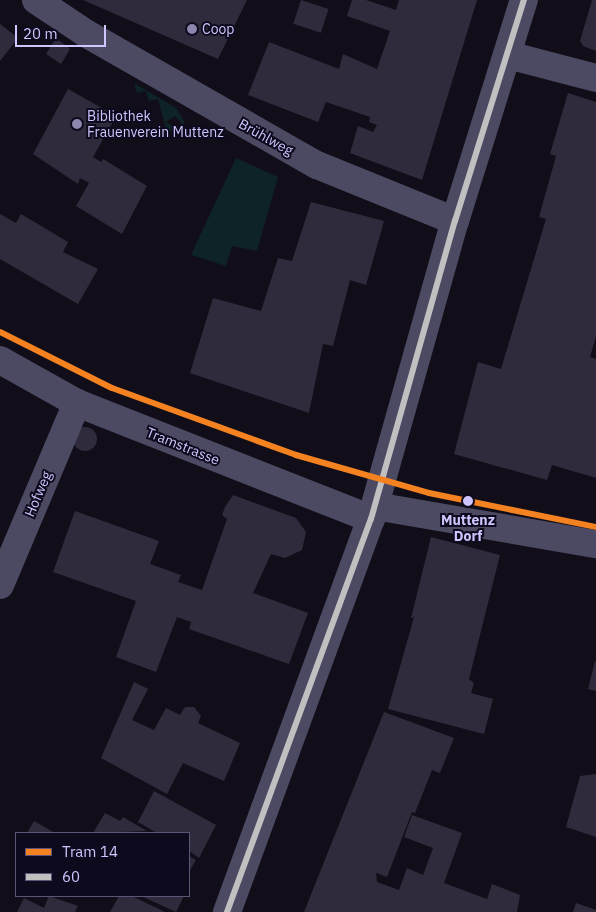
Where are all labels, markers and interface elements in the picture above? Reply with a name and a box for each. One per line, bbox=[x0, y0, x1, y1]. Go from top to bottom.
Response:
scale bar bbox=[18, 15, 109, 47]
place label: Coop bbox=[202, 21, 234, 37]
marker: Coop bbox=[186, 23, 198, 35]
text: 20 m bbox=[23, 24, 58, 43]
place label: Bibliothek Frauenverein Muttenz bbox=[87, 108, 224, 140]
street label: Brühlweg bbox=[236, 115, 296, 159]
marker: Bibliothek Frauenverein Muttenz bbox=[71, 118, 83, 130]
street label: Tramstrasse bbox=[144, 424, 222, 468]
street label: Hofweg bbox=[21, 469, 55, 519]
marker: Muttenz Dorf bbox=[459, 492, 477, 510]
place label: Muttenz Dorf bbox=[441, 512, 495, 544]
legend bbox=[15, 832, 190, 897]
text: Tram 14 bbox=[62, 842, 118, 861]
text: 60 bbox=[62, 867, 80, 886]

